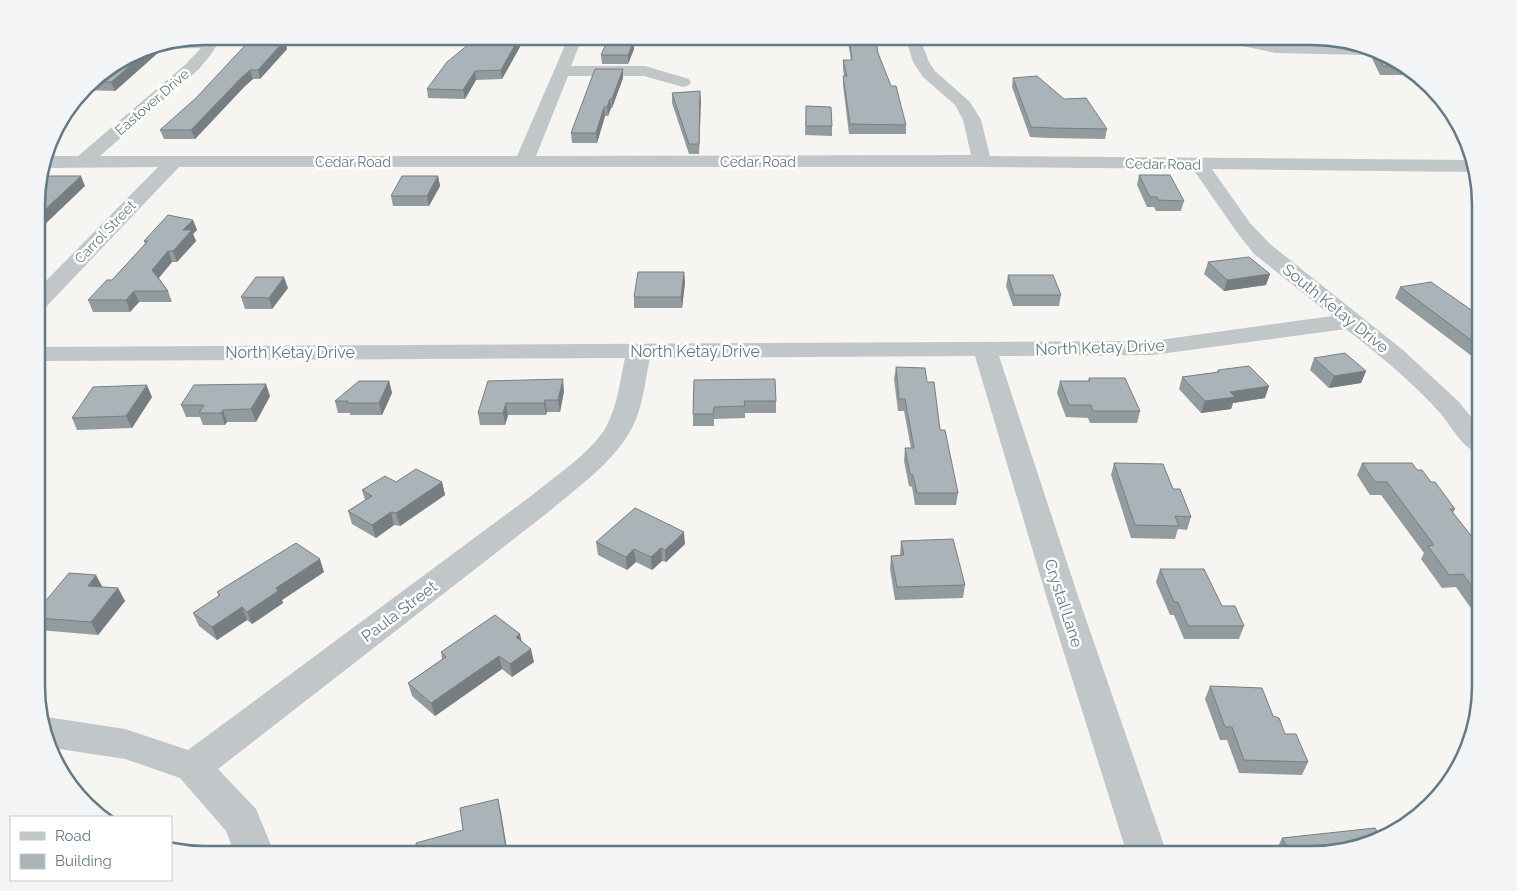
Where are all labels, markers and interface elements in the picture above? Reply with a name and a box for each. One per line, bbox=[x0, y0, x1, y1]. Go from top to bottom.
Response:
street label: Eastover Drive bbox=[112, 66, 192, 138]
street label: Cedar Road bbox=[315, 154, 391, 170]
street label: Cedar Road bbox=[720, 154, 796, 170]
street label: Cedar Road bbox=[1125, 155, 1201, 173]
street label: Carrol Street bbox=[71, 197, 139, 267]
street label: South Ketay Drive bbox=[1279, 260, 1393, 357]
street label: North Ketay Drive bbox=[1035, 336, 1165, 359]
street label: North Ketay Drive bbox=[630, 342, 760, 361]
street label: North Ketay Drive bbox=[225, 343, 355, 362]
street label: Crystal Lane bbox=[1040, 557, 1087, 650]
street label: Paula Street bbox=[358, 576, 441, 646]
legend bbox=[10, 816, 172, 881]
text: Road bbox=[55, 827, 91, 845]
text: Building bbox=[55, 852, 112, 870]

